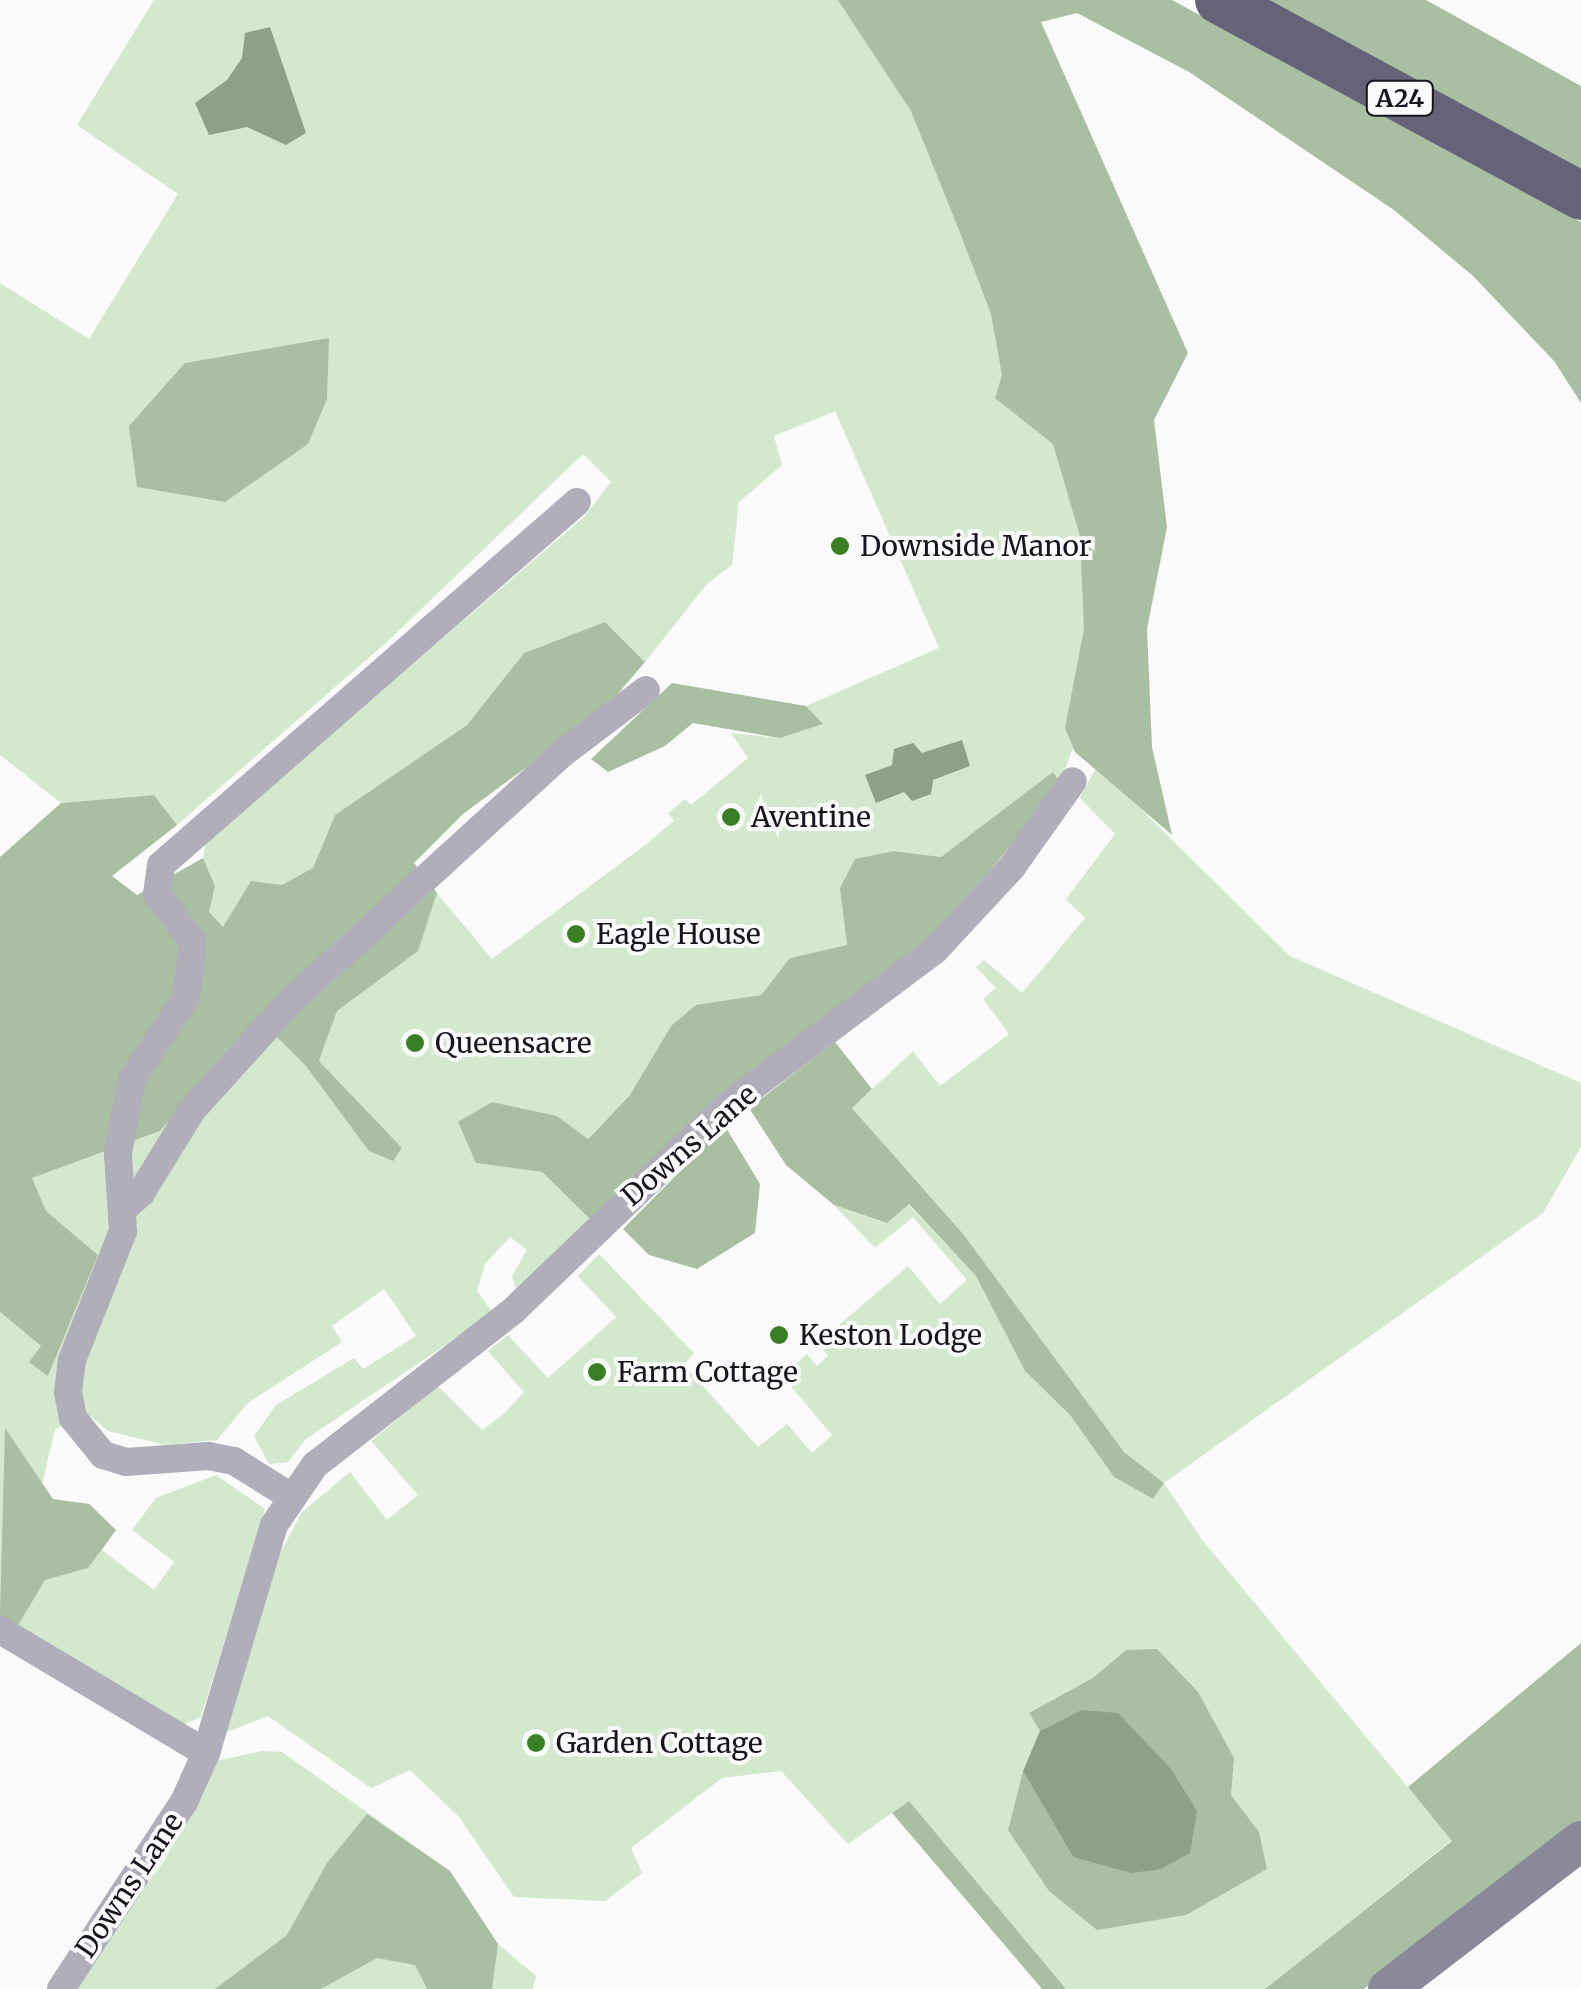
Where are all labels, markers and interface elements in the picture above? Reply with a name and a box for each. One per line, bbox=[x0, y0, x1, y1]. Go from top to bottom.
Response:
road number: A24 bbox=[1365, 78, 1435, 118]
place label: Downside Manor bbox=[860, 529, 1091, 563]
marker: Downside Manor bbox=[829, 535, 851, 557]
place label: Aventine bbox=[751, 800, 871, 834]
marker: Aventine bbox=[720, 806, 742, 828]
place label: Eagle House bbox=[596, 917, 761, 951]
marker: Eagle House bbox=[565, 923, 587, 945]
place label: Queensacre bbox=[435, 1026, 591, 1060]
marker: Queensacre bbox=[404, 1032, 426, 1054]
street label: Downs Lane bbox=[615, 1077, 763, 1213]
place label: Keston Lodge bbox=[799, 1318, 982, 1352]
marker: Keston Lodge bbox=[768, 1324, 790, 1346]
place label: Farm Cottage bbox=[617, 1355, 798, 1389]
marker: Farm Cottage bbox=[586, 1361, 608, 1383]
place label: Garden Cottage bbox=[556, 1726, 763, 1760]
marker: Garden Cottage bbox=[525, 1732, 547, 1754]
street label: Downs Lane bbox=[68, 1806, 190, 1964]

